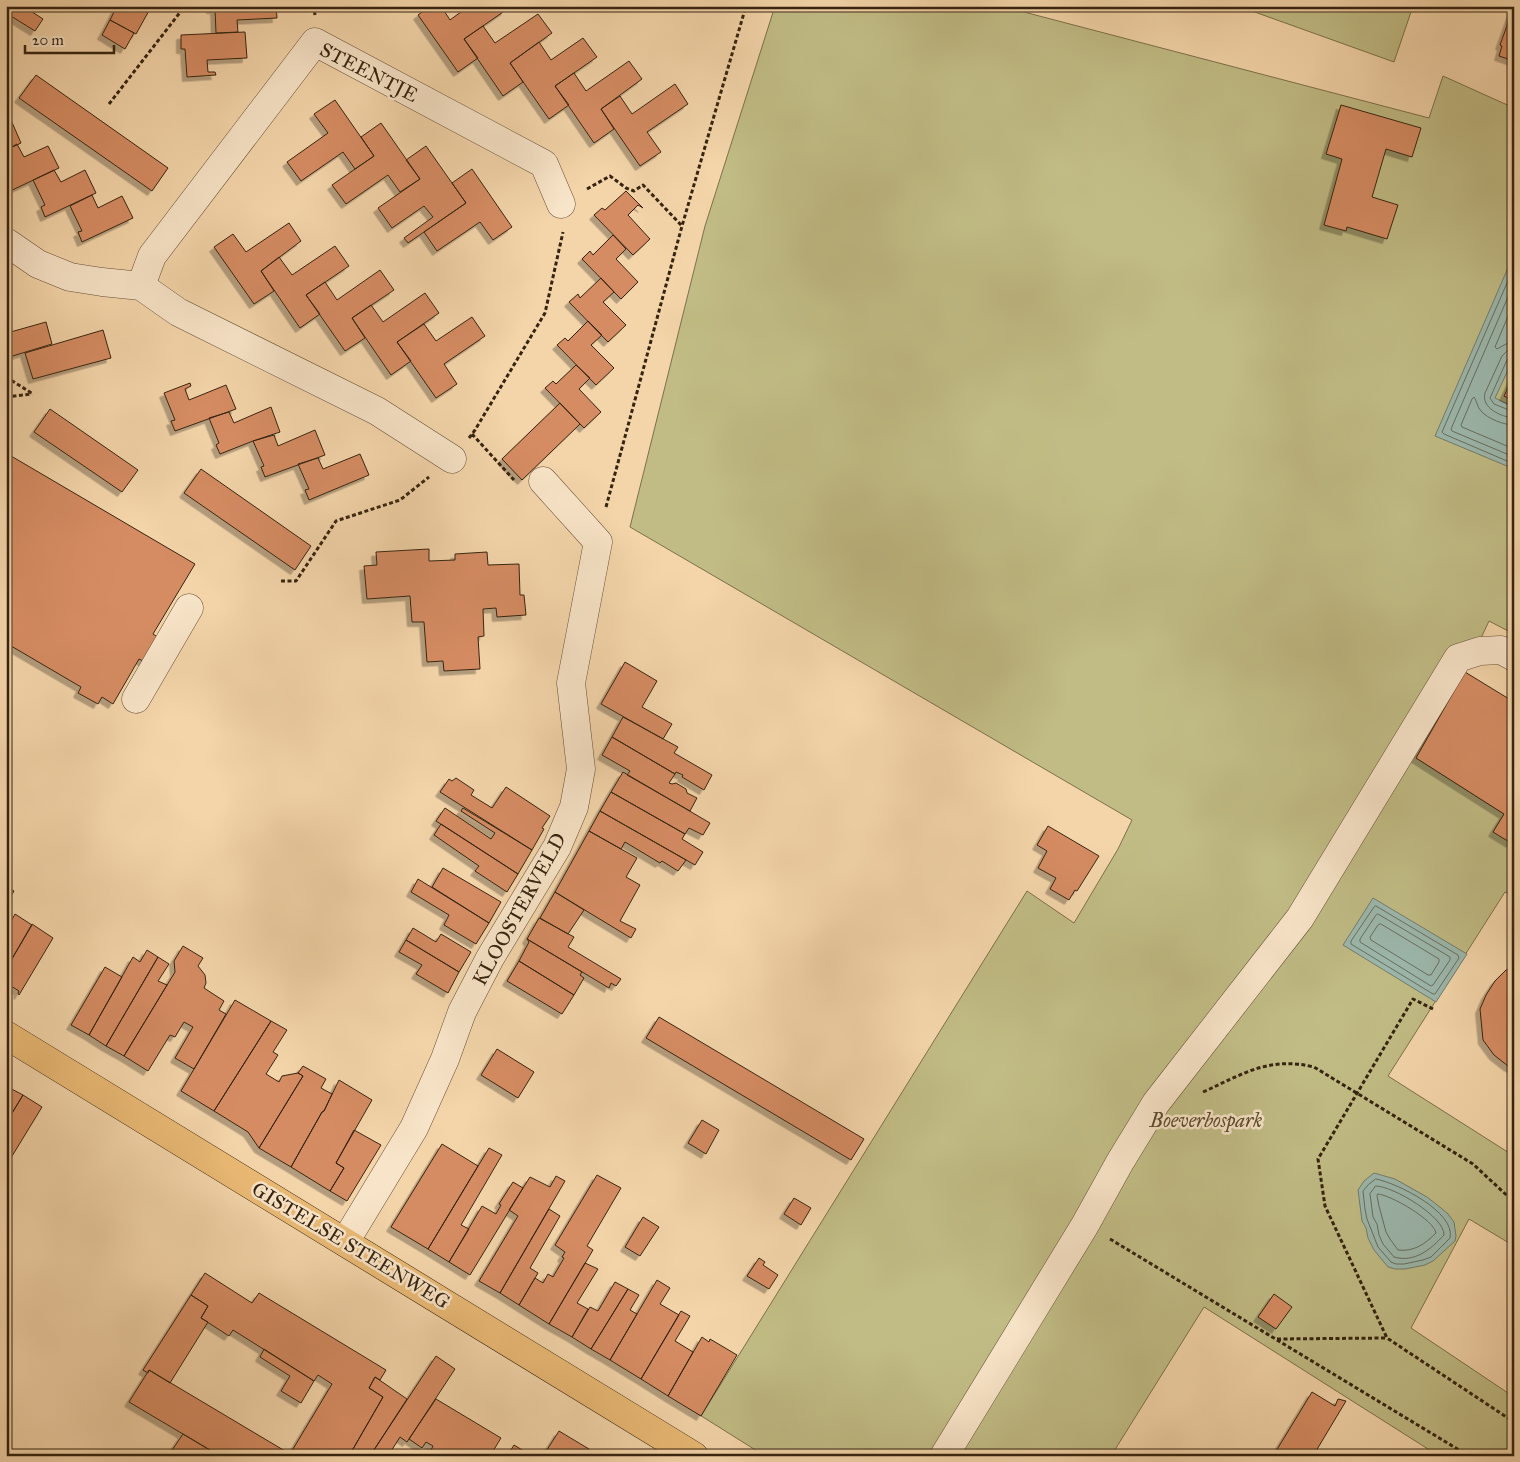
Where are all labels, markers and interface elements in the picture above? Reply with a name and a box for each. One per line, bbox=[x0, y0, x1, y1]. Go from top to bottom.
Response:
scale bar bbox=[25, 22, 114, 54]
text: 20 m bbox=[32, 31, 64, 49]
street label: STEENTJE bbox=[315, 37, 422, 108]
street label: KLOOSTERVELD bbox=[467, 829, 571, 989]
park label: Boeverbospark bbox=[1149, 1108, 1262, 1133]
street label: GISTELSE STEENWEG bbox=[248, 1176, 454, 1314]

